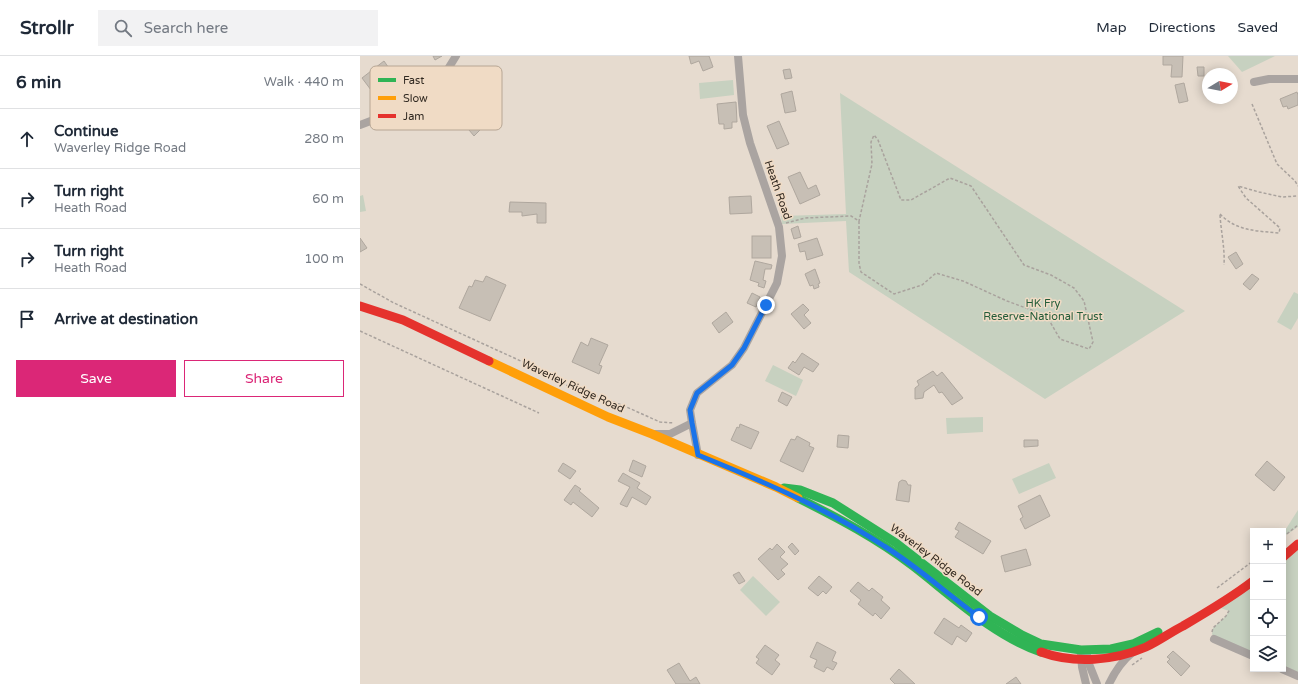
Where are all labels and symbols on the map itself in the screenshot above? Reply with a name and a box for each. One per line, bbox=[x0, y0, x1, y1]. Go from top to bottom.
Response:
legend bbox=[370, 66, 502, 130]
north arrow bbox=[1202, 68, 1238, 104]
text: Fast bbox=[403, 74, 424, 87]
text: Slow bbox=[403, 92, 428, 105]
text: Jam bbox=[403, 110, 424, 123]
street label: Heath Road bbox=[762, 159, 794, 221]
route end bbox=[757, 296, 775, 314]
park label: HK Fry Reserve-National Trust bbox=[983, 297, 1103, 323]
street label: Waverley Ridge Road bbox=[520, 356, 626, 416]
street label: Waverley Ridge Road bbox=[887, 521, 985, 599]
route start bbox=[970, 608, 988, 626]

